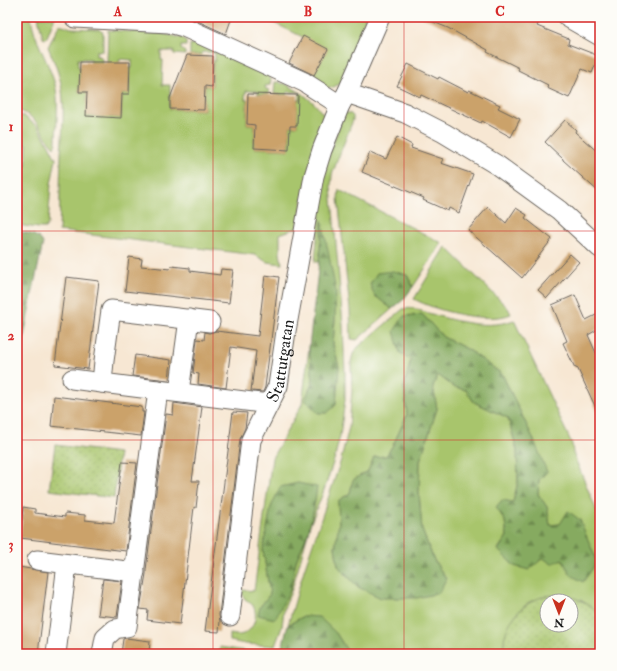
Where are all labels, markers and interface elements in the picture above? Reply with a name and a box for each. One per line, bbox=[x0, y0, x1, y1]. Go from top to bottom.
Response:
text: A bbox=[113, 4, 123, 20]
text: B bbox=[304, 4, 312, 20]
text: C bbox=[495, 4, 505, 20]
text: 1 bbox=[9, 119, 14, 135]
street label: Stattutgatan bbox=[262, 317, 299, 406]
text: 2 bbox=[8, 328, 15, 344]
text: 3 bbox=[9, 537, 14, 553]
north arrow bbox=[539, 593, 579, 633]
text: N bbox=[553, 616, 565, 629]

